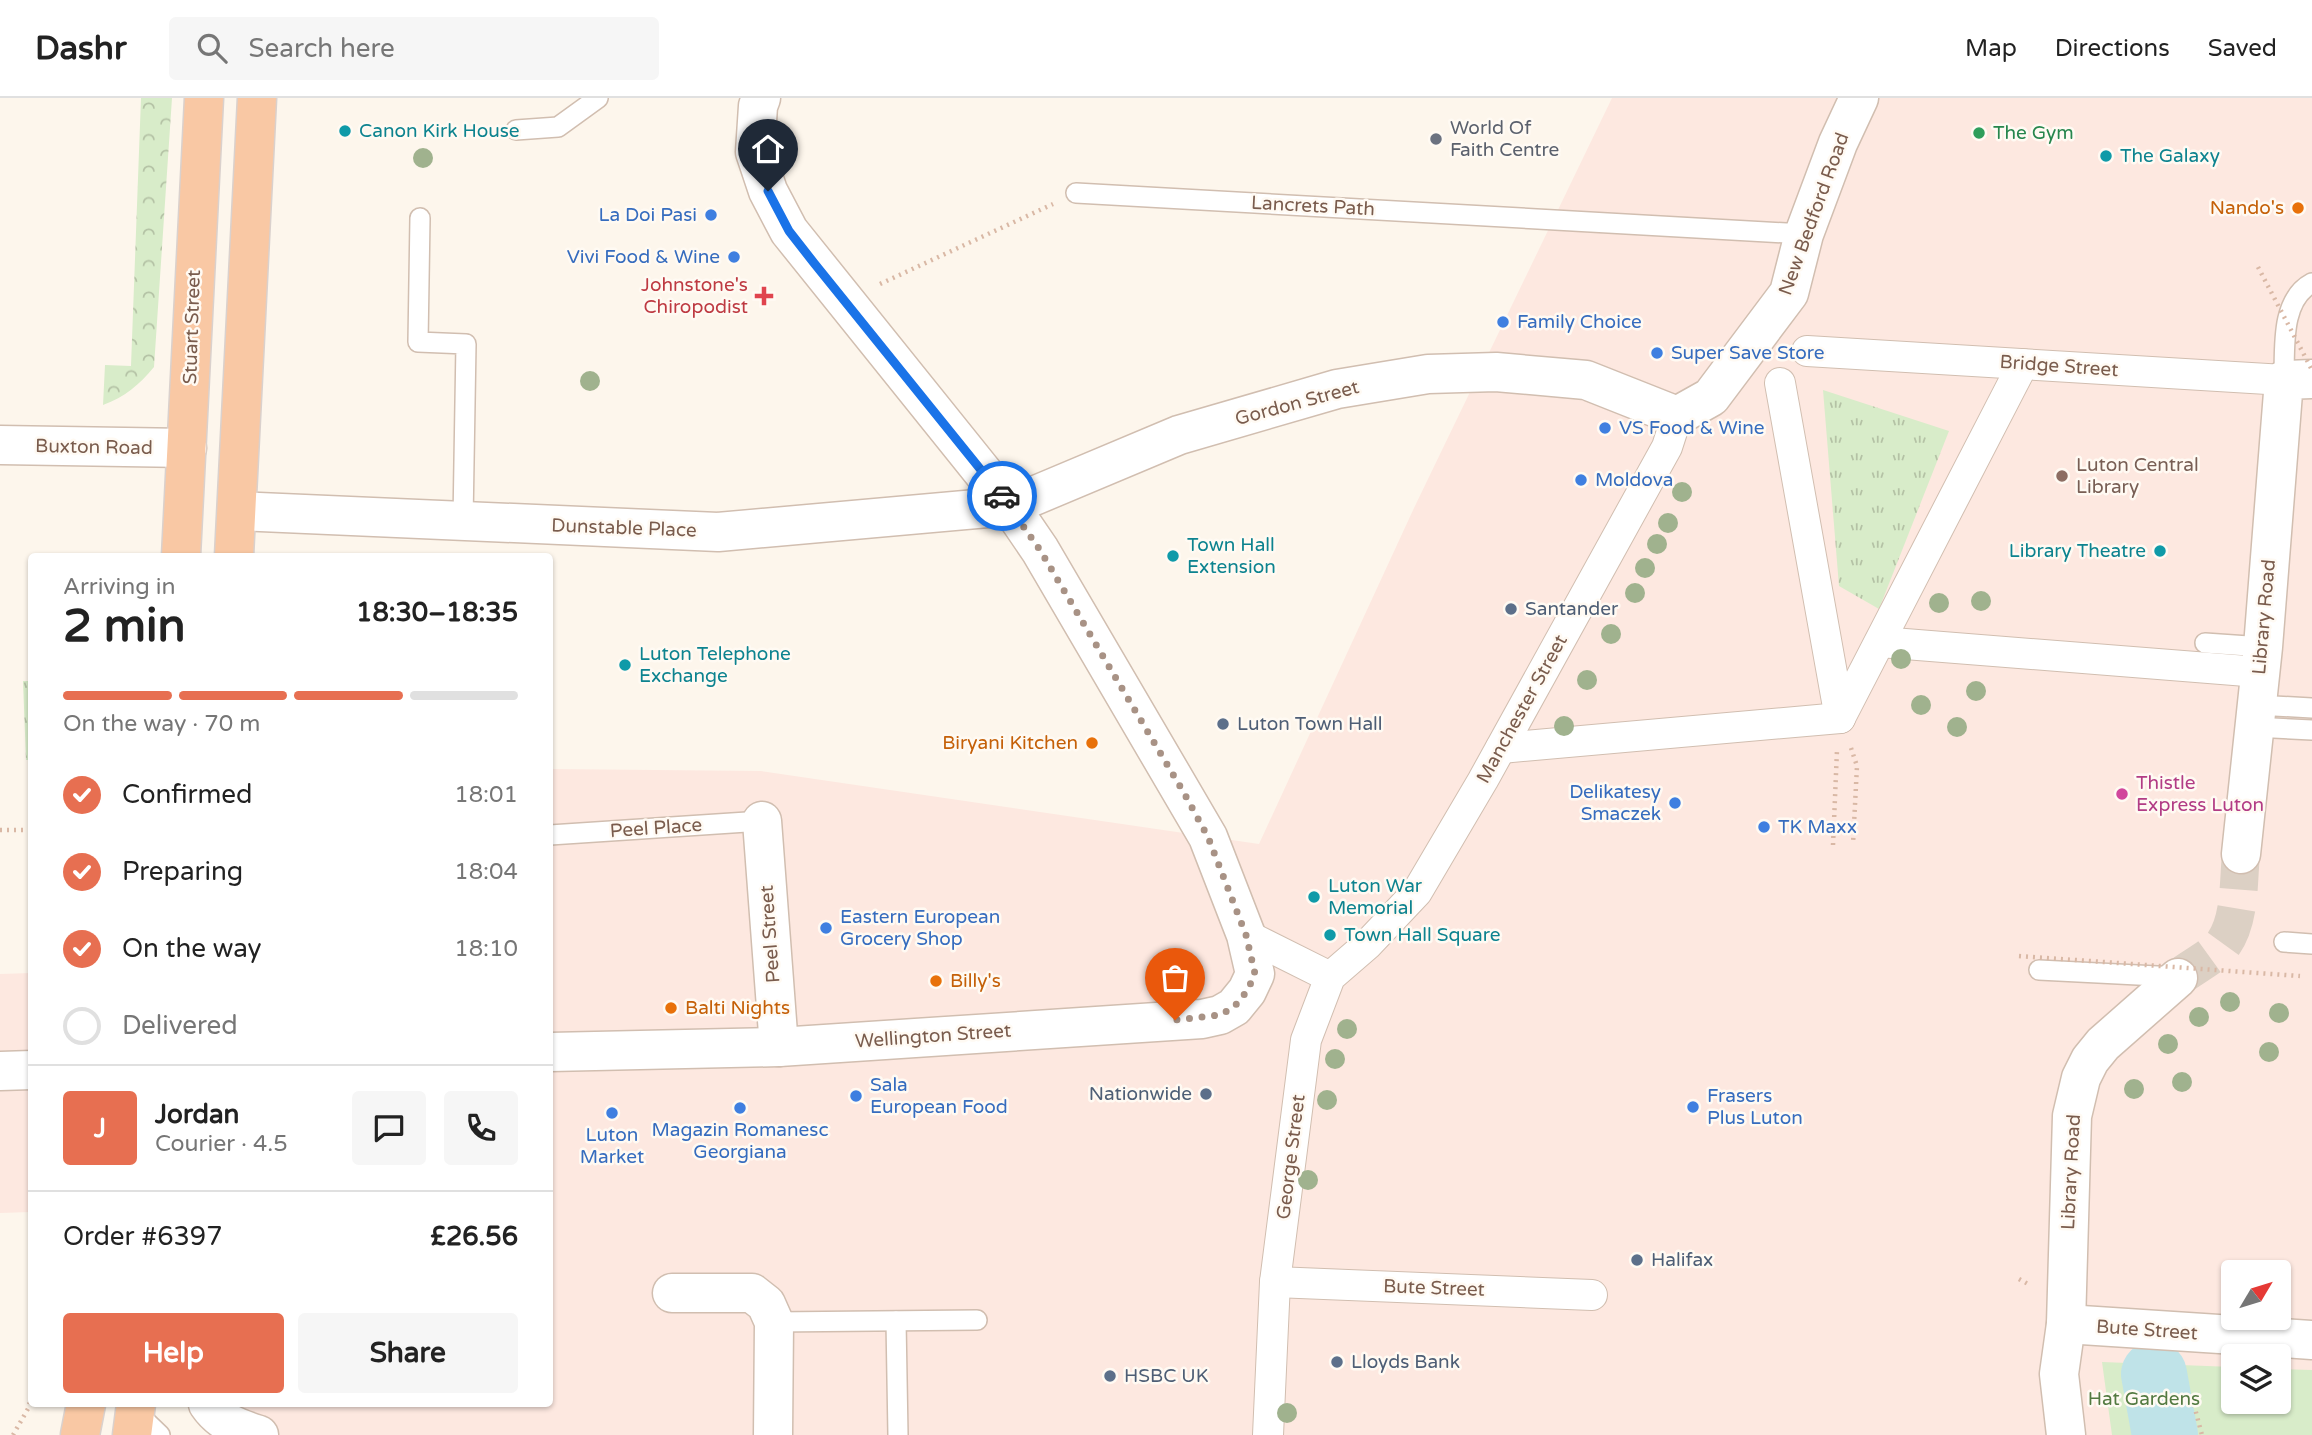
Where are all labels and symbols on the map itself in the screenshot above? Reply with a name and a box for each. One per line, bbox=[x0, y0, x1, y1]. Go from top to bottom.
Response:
place label: World Of Faith Centre bbox=[1450, 117, 1559, 161]
pin bbox=[738, 119, 798, 191]
place label: Canon Kirk House bbox=[359, 120, 520, 142]
place label: The Gym bbox=[1993, 122, 2074, 144]
marker: Canon Kirk House bbox=[337, 123, 353, 139]
marker: The Gym bbox=[1971, 125, 1987, 141]
street label: New Bedford Road bbox=[1774, 130, 1854, 298]
marker: World Of Faith Centre bbox=[1428, 131, 1444, 147]
place label: The Galaxy bbox=[2120, 145, 2220, 167]
marker: The Galaxy bbox=[2098, 148, 2114, 164]
street label: Lancrets Path bbox=[1251, 192, 1375, 220]
place label: Nando's bbox=[2210, 197, 2284, 219]
marker: Nando's bbox=[2290, 200, 2306, 216]
place label: La Doi Pasi bbox=[599, 204, 697, 226]
marker: La Doi Pasi bbox=[703, 207, 719, 223]
place label: Vivi Food & Wine bbox=[567, 246, 720, 268]
marker: Vivi Food & Wine bbox=[726, 249, 742, 265]
street label: Stuart Street bbox=[179, 269, 205, 385]
place label: Johnstone's Chiropodist bbox=[641, 274, 748, 318]
marker: Johnstone's Chiropodist bbox=[754, 286, 774, 306]
place label: Family Choice bbox=[1517, 311, 1642, 333]
marker: Family Choice bbox=[1495, 314, 1511, 330]
place label: Super Save Store bbox=[1671, 342, 1825, 364]
marker: Super Save Store bbox=[1649, 345, 1665, 361]
street label: Bridge Street bbox=[1999, 351, 2119, 381]
street label: Gordon Street bbox=[1233, 376, 1361, 430]
place label: VS Food & Wine bbox=[1619, 417, 1764, 439]
marker: VS Food & Wine bbox=[1597, 420, 1613, 436]
street label: Buxton Road bbox=[35, 435, 153, 459]
place label: Luton Central Library bbox=[2076, 454, 2199, 498]
courier bbox=[967, 461, 1037, 531]
marker: Luton Central Library bbox=[2054, 468, 2070, 484]
place label: Moldova bbox=[1595, 469, 1673, 491]
marker: Moldova bbox=[1573, 472, 1589, 488]
street label: Dunstable Place bbox=[551, 514, 697, 542]
place label: Town Hall Extension bbox=[1187, 534, 1276, 578]
place label: Library Theatre bbox=[2009, 540, 2146, 562]
marker: Library Theatre bbox=[2152, 543, 2168, 559]
marker: Town Hall Extension bbox=[1165, 548, 1181, 564]
street label: Library Road bbox=[2248, 558, 2280, 676]
place label: Santander bbox=[1525, 598, 1619, 620]
marker: Santander bbox=[1503, 601, 1519, 617]
street label: Manchester Street bbox=[1472, 631, 1572, 787]
place label: Luton Telephone Exchange bbox=[639, 643, 791, 687]
marker: Luton Telephone Exchange bbox=[617, 657, 633, 673]
place label: Luton Town Hall bbox=[1237, 713, 1383, 735]
marker: Luton Town Hall bbox=[1215, 716, 1231, 732]
place label: Biryani Kitchen bbox=[942, 732, 1078, 754]
marker: Biryani Kitchen bbox=[1084, 735, 1100, 751]
place label: Thistle Express Luton bbox=[2136, 772, 2264, 816]
place label: Delikatesy Smaczek bbox=[1569, 781, 1661, 825]
marker: Thistle Express Luton bbox=[2114, 786, 2130, 802]
marker: Delikatesy Smaczek bbox=[1667, 795, 1683, 811]
street label: Peel Place bbox=[609, 814, 703, 842]
place label: TK Maxx bbox=[1778, 816, 1857, 838]
marker: TK Maxx bbox=[1756, 819, 1772, 835]
place label: Luton War Memorial bbox=[1328, 875, 1423, 919]
street label: Peel Street bbox=[756, 884, 784, 984]
marker: Luton War Memorial bbox=[1306, 889, 1322, 905]
place label: Eastern European Grocery Shop bbox=[840, 906, 1000, 950]
marker: Eastern European Grocery Shop bbox=[818, 920, 834, 936]
place label: Town Hall Square bbox=[1344, 924, 1500, 946]
marker: Town Hall Square bbox=[1322, 927, 1338, 943]
pin bbox=[1145, 948, 1205, 1020]
place label: Billy's bbox=[950, 970, 1001, 992]
marker: Billy's bbox=[928, 973, 944, 989]
place label: Balti Nights bbox=[685, 997, 790, 1019]
marker: Balti Nights bbox=[663, 1000, 679, 1016]
street label: Wellington Street bbox=[854, 1020, 1012, 1052]
place label: Sala European Food bbox=[870, 1074, 1008, 1118]
place label: Nationwide bbox=[1089, 1083, 1192, 1105]
place label: Frasers Plus Luton bbox=[1707, 1085, 1803, 1129]
marker: Nationwide bbox=[1198, 1086, 1214, 1102]
marker: Sala European Food bbox=[848, 1088, 864, 1104]
street label: George Street bbox=[1272, 1093, 1310, 1221]
marker: Frasers Plus Luton bbox=[1685, 1099, 1701, 1115]
marker: Magazin Romanesc Georgiana bbox=[732, 1100, 748, 1116]
marker: Luton Market bbox=[604, 1105, 620, 1121]
street label: Library Road bbox=[2057, 1114, 2085, 1230]
place label: Magazin Romanesc Georgiana bbox=[651, 1119, 829, 1163]
place label: Luton Market bbox=[580, 1124, 644, 1168]
place label: Halifax bbox=[1651, 1249, 1713, 1271]
marker: Halifax bbox=[1629, 1252, 1645, 1268]
north arrow bbox=[2221, 1260, 2291, 1330]
street label: Bute Street bbox=[1383, 1275, 1485, 1301]
street label: Bute Street bbox=[2095, 1315, 2199, 1345]
place label: Lloyds Bank bbox=[1351, 1351, 1460, 1373]
marker: Lloyds Bank bbox=[1329, 1354, 1345, 1370]
place label: HSBC UK bbox=[1124, 1365, 1209, 1387]
marker: HSBC UK bbox=[1102, 1368, 1118, 1384]
park label: Hat Gardens bbox=[2088, 1388, 2200, 1410]

